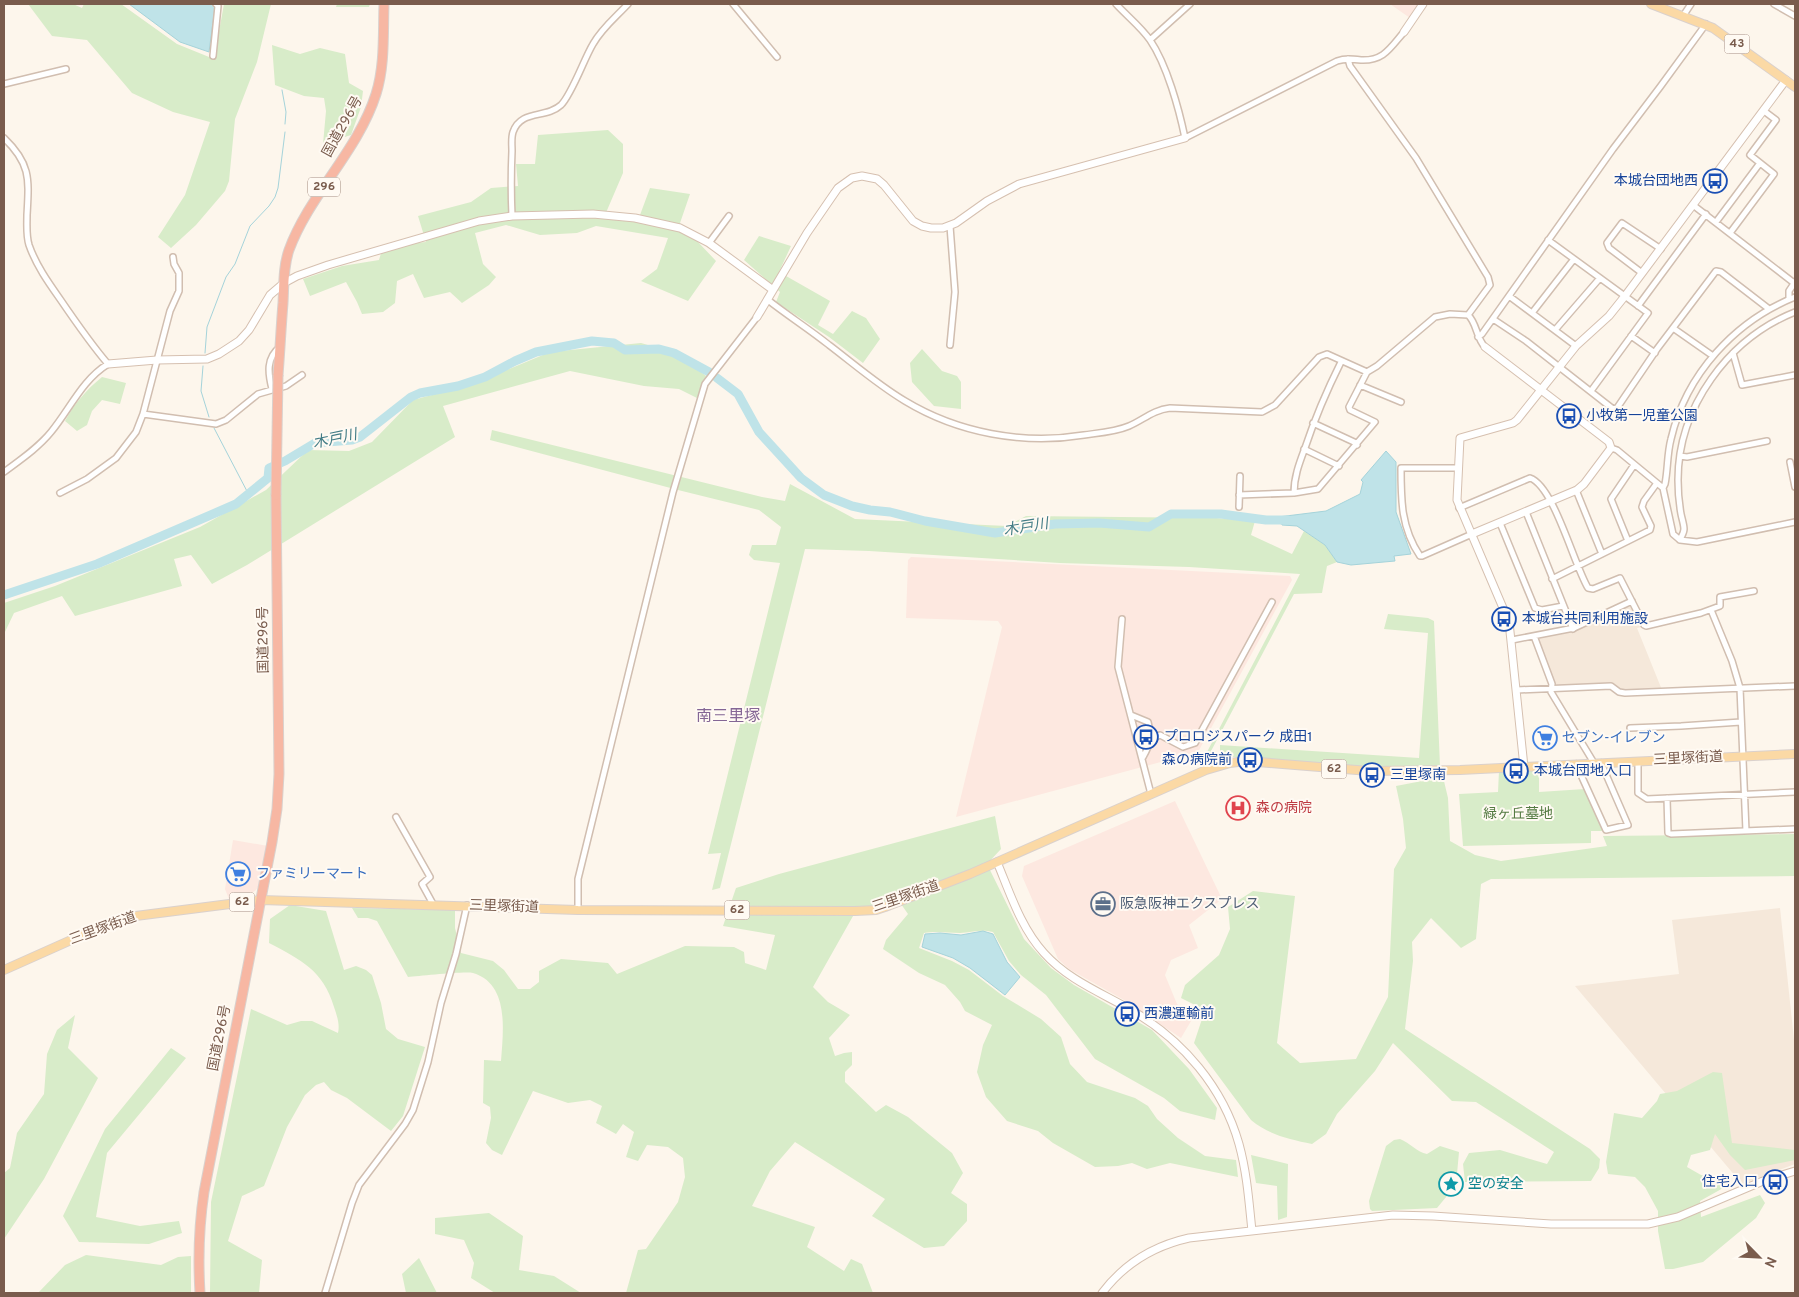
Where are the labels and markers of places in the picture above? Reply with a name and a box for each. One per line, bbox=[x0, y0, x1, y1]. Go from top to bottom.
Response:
bus stop icon: 本城台団地西 bbox=[1702, 168, 1728, 194]
place label: 本城台団地西 bbox=[1614, 172, 1698, 190]
bus stop icon: 小牧第一児童公園 bbox=[1556, 403, 1582, 429]
place label: 小牧第一児童公園 bbox=[1586, 407, 1698, 425]
bus stop icon: 本城台共同利用施設 bbox=[1491, 606, 1517, 632]
place label: 本城台共同利用施設 bbox=[1522, 610, 1648, 628]
bus stop icon: プロロジスパーク 成田1 bbox=[1133, 724, 1159, 750]
supermarket icon: セブン-イレブン bbox=[1532, 725, 1558, 751]
place label: プロロジスパーク 成田1 bbox=[1164, 729, 1313, 746]
place label: セブン-イレブン bbox=[1562, 729, 1666, 747]
bus stop icon: 森の病院前 bbox=[1237, 747, 1263, 773]
place label: 森の病院前 bbox=[1162, 751, 1232, 769]
bus stop icon: 本城台団地入口 bbox=[1503, 758, 1529, 784]
bus stop icon: 三里塚南 bbox=[1359, 762, 1385, 788]
place label: 本城台団地入口 bbox=[1534, 762, 1632, 780]
place label: 三里塚南 bbox=[1390, 767, 1446, 784]
hospital icon: 森の病院 bbox=[1225, 795, 1251, 821]
place label: 森の病院 bbox=[1256, 800, 1312, 817]
supermarket icon: ファミリーマート bbox=[225, 861, 251, 887]
place label: ファミリーマート bbox=[256, 866, 368, 883]
office icon: 阪急阪神エクスプレス bbox=[1090, 891, 1116, 917]
place label: 阪急阪神エクスプレス bbox=[1120, 896, 1260, 913]
bus stop icon: 西濃運輸前 bbox=[1114, 1001, 1140, 1027]
place label: 西濃運輸前 bbox=[1144, 1005, 1214, 1023]
bus stop icon: 住宅入口 bbox=[1762, 1169, 1788, 1195]
place icon: 空の安全 bbox=[1438, 1171, 1464, 1197]
place label: 住宅入口 bbox=[1702, 1174, 1758, 1191]
place label: 空の安全 bbox=[1468, 1176, 1524, 1193]

